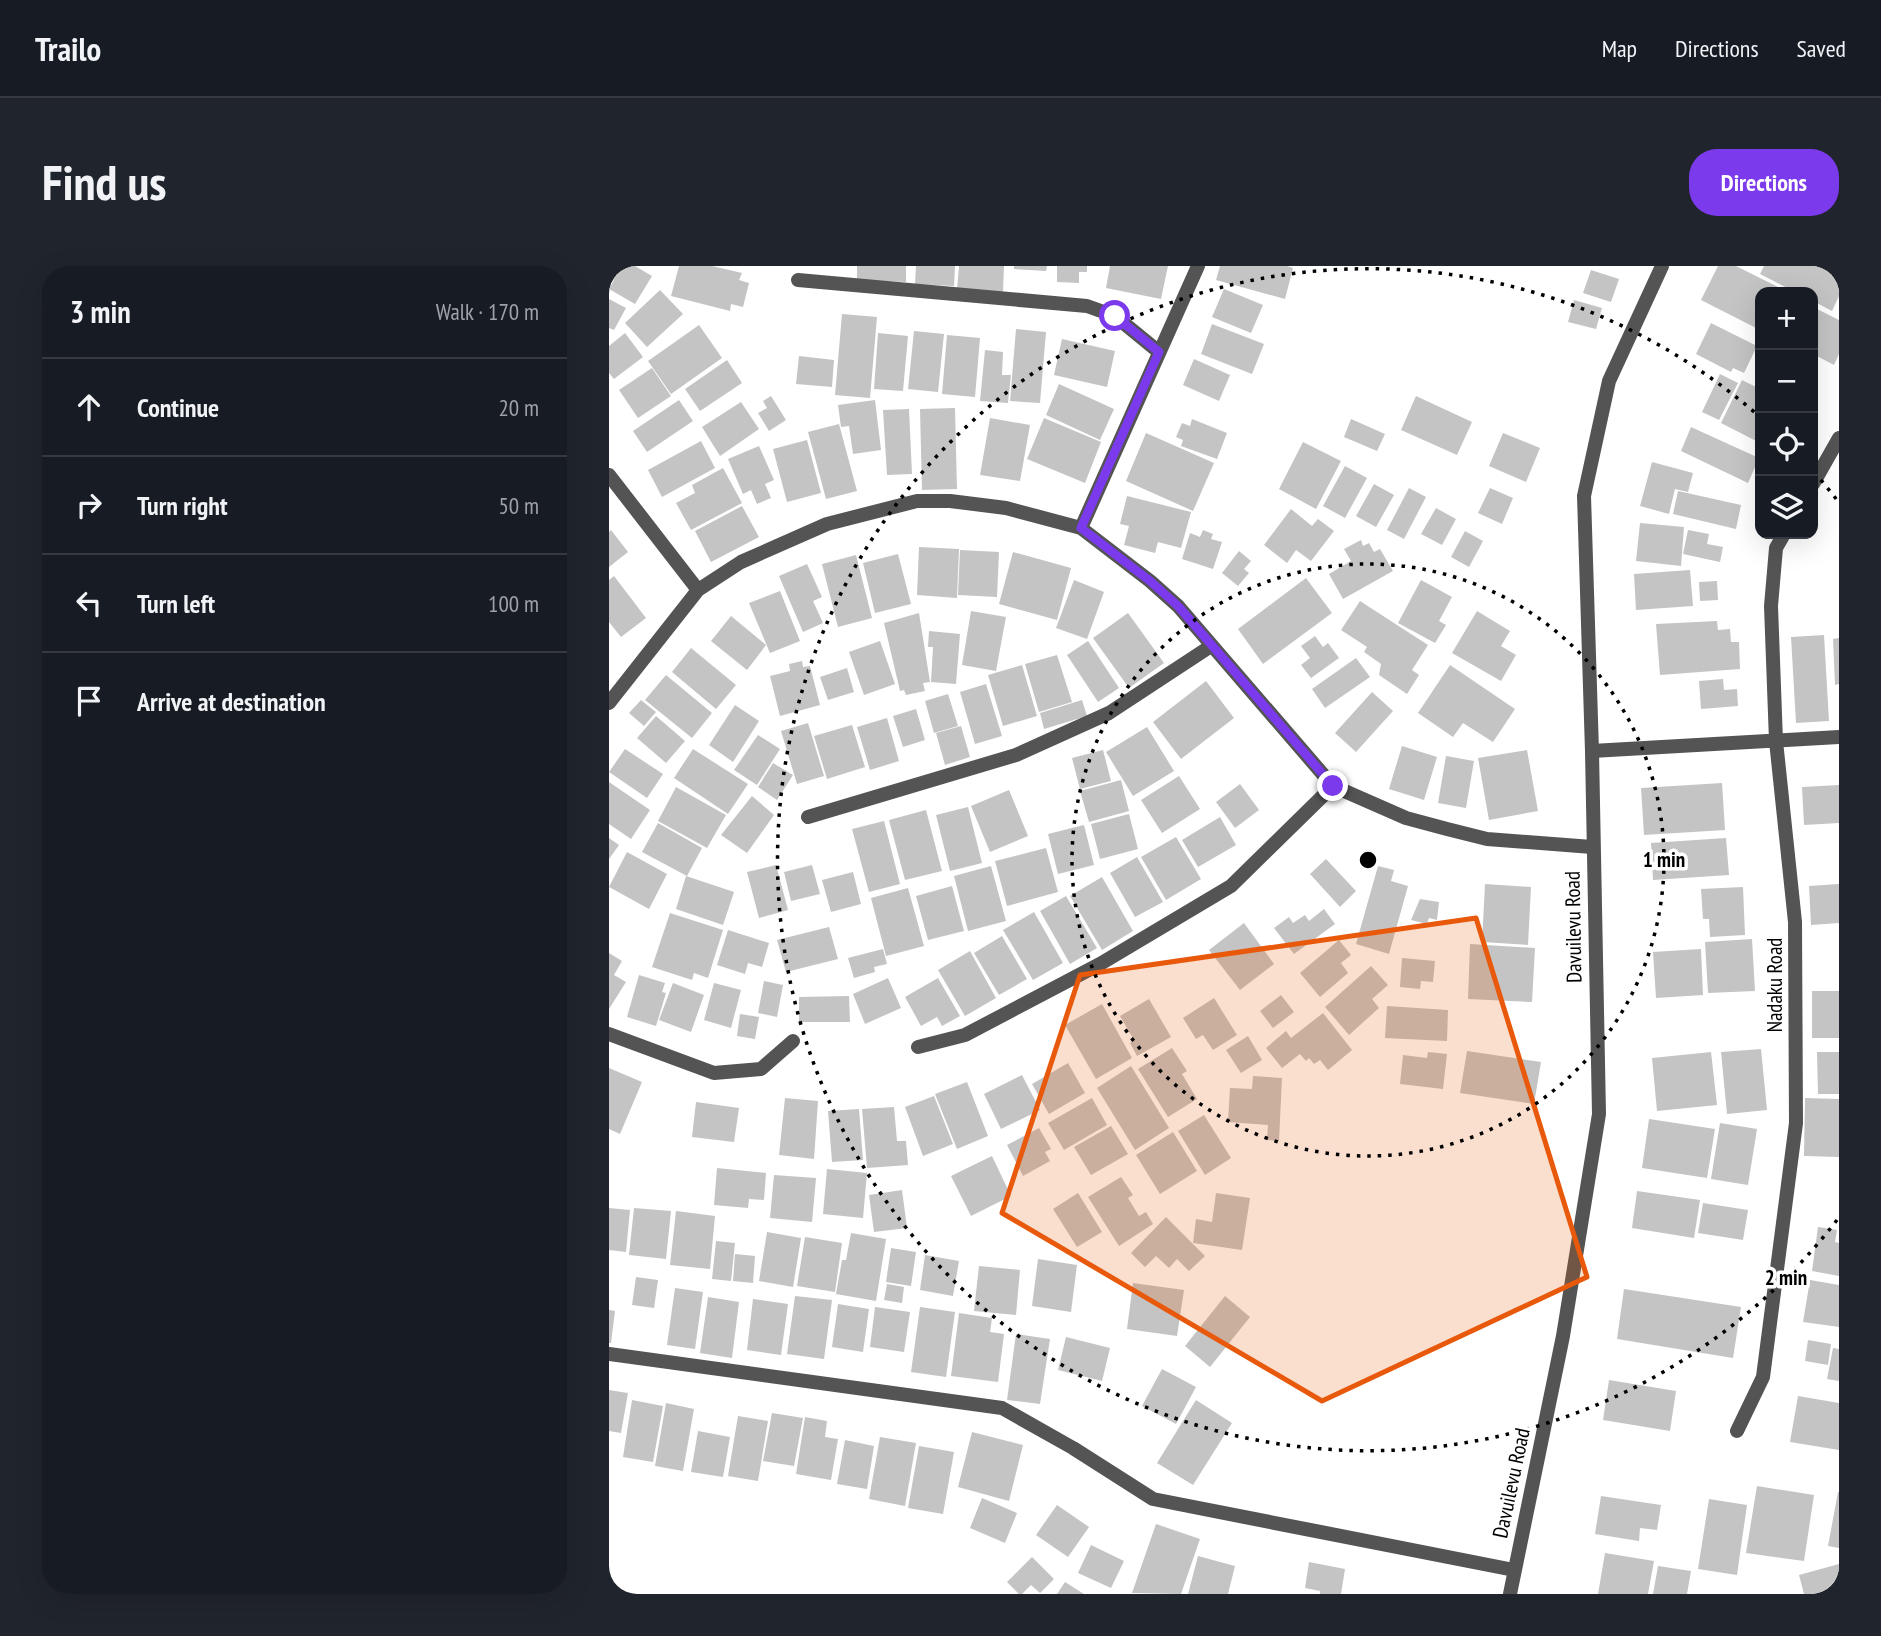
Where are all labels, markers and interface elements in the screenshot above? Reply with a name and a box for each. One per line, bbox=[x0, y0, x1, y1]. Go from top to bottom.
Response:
text: Trailo bbox=[35, 27, 101, 70]
text: Map bbox=[1602, 33, 1637, 64]
text: Directions bbox=[1675, 33, 1759, 64]
text: Saved bbox=[1797, 33, 1846, 64]
button: Directions bbox=[1689, 149, 1839, 216]
text: Find us bbox=[42, 150, 166, 214]
map controls bbox=[1755, 287, 1818, 539]
button: + bbox=[1755, 287, 1818, 350]
text: 3 min bbox=[70, 292, 131, 331]
text: Walk · 170 m bbox=[436, 297, 539, 326]
route start bbox=[1099, 300, 1130, 331]
button: − bbox=[1755, 350, 1818, 413]
icon: ahead bbox=[70, 388, 108, 426]
text: Continue bbox=[137, 391, 219, 424]
text: 20 m bbox=[498, 393, 539, 422]
button: locate bbox=[1755, 413, 1818, 476]
button: layers bbox=[1755, 476, 1818, 539]
icon: right bbox=[70, 486, 108, 524]
text: Turn right bbox=[137, 489, 228, 522]
text: 50 m bbox=[498, 491, 539, 520]
icon: left bbox=[70, 584, 108, 622]
text: Turn left bbox=[137, 587, 215, 620]
text: 100 m bbox=[488, 589, 539, 618]
icon: arrive bbox=[70, 682, 108, 720]
text: Arrive at destination bbox=[137, 685, 326, 718]
route end bbox=[1317, 770, 1348, 801]
text: 1 min bbox=[1643, 846, 1685, 873]
centre of rings bbox=[1356, 848, 1380, 872]
street label: Davuilevu Road bbox=[1559, 871, 1587, 983]
street label: Nadaku Road bbox=[1761, 938, 1788, 1032]
text: 2 min bbox=[1765, 1264, 1807, 1291]
street label: Davuilevu Road bbox=[1486, 1425, 1536, 1541]

